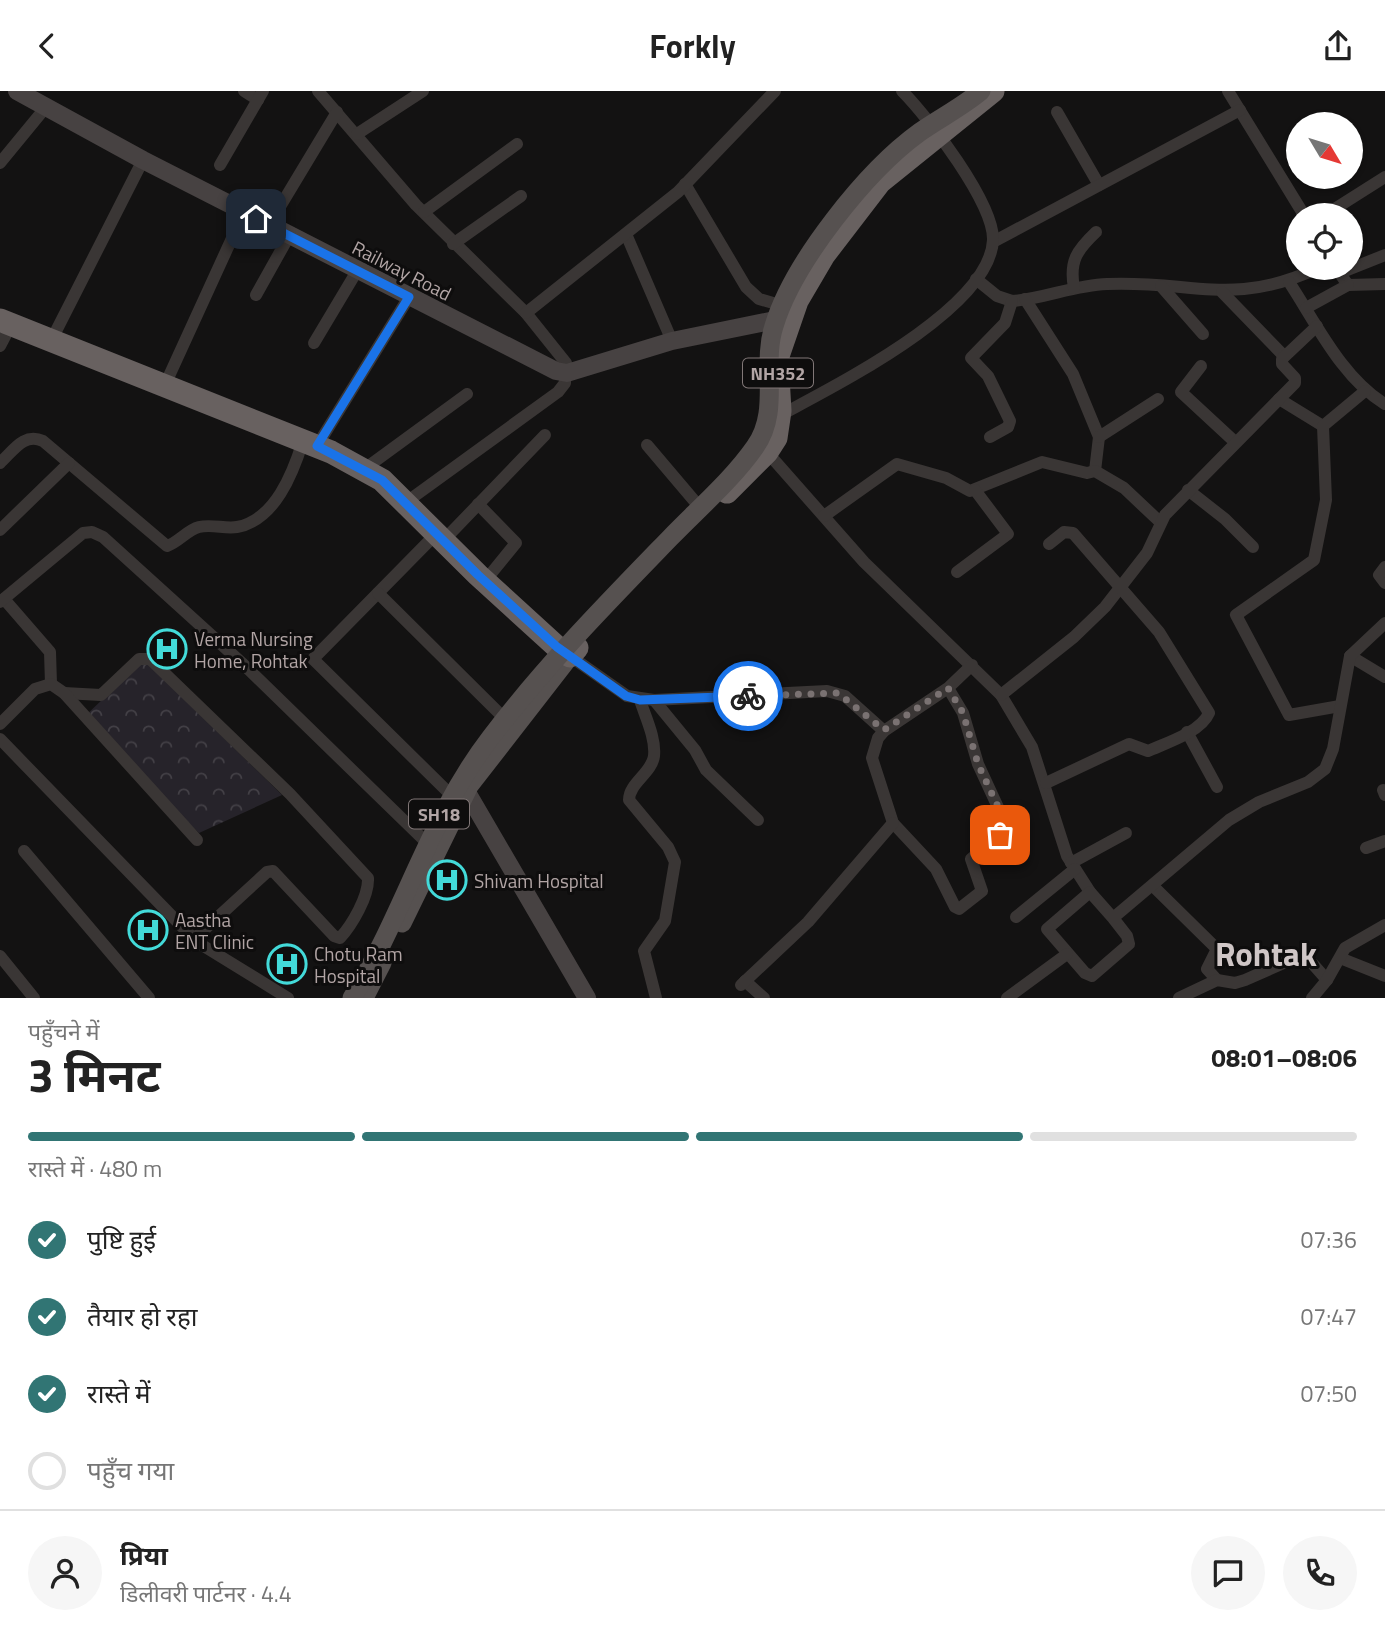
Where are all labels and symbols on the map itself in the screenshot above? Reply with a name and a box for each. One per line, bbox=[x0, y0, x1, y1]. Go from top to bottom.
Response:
north arrow bbox=[1286, 112, 1363, 189]
pin bbox=[226, 189, 286, 249]
street label: Railway Road bbox=[347, 233, 457, 307]
road number: NH352 bbox=[743, 359, 813, 387]
place label: Verma Nursing Home, Rohtak bbox=[194, 624, 313, 675]
hospital icon: Verma Nursing Home, Rohtak bbox=[146, 628, 188, 670]
courier bbox=[713, 661, 783, 731]
road number: SH18 bbox=[409, 799, 469, 829]
pin bbox=[970, 805, 1030, 865]
hospital icon: Shivam Hospital bbox=[426, 859, 468, 901]
place label: Shivam Hospital bbox=[474, 866, 604, 895]
place label: Aastha ENT Clinic bbox=[175, 905, 254, 956]
hospital icon: Aastha ENT Clinic bbox=[127, 909, 169, 951]
district label: Rohtak bbox=[1215, 929, 1317, 979]
place label: Chotu Ram Hospital bbox=[314, 939, 403, 990]
hospital icon: Chotu Ram Hospital bbox=[266, 943, 308, 985]

